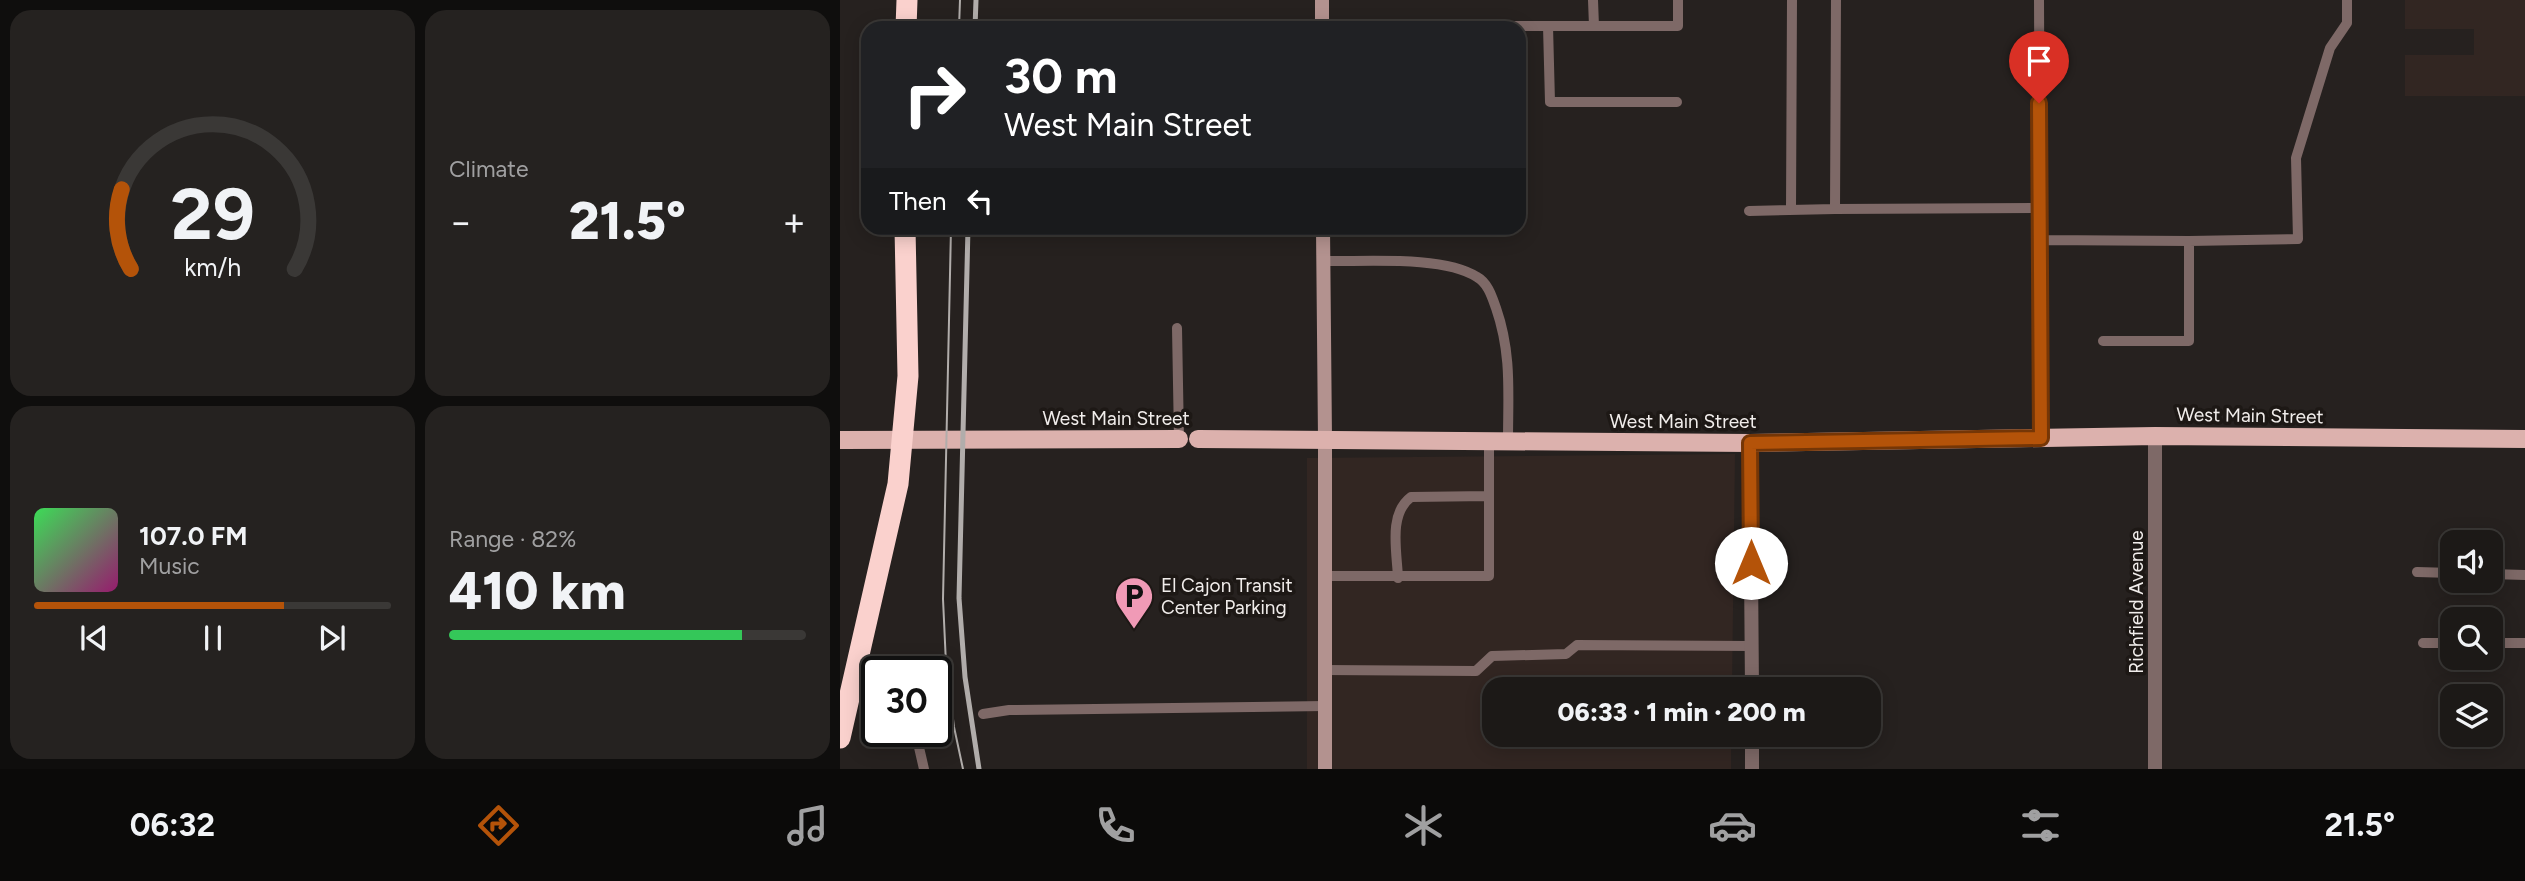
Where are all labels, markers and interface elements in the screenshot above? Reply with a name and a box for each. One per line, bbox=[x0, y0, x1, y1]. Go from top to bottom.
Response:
pin bbox=[2009, 31, 2069, 103]
icon: arrive bbox=[2020, 42, 2058, 80]
text: 30 m bbox=[1004, 46, 1117, 105]
icon: right bbox=[889, 49, 980, 140]
text: West Main Street bbox=[1004, 106, 1252, 144]
text: Climate bbox=[449, 155, 528, 183]
text: 29 bbox=[170, 170, 255, 257]
icon: left bbox=[961, 182, 999, 220]
text: Then bbox=[889, 185, 947, 217]
text: 21.5° bbox=[569, 190, 686, 252]
text: − bbox=[449, 199, 473, 245]
text: + bbox=[782, 199, 806, 245]
text: km/h bbox=[184, 252, 241, 282]
street label: West Main Street bbox=[2176, 403, 2324, 428]
street label: West Main Street bbox=[1042, 407, 1190, 430]
street label: West Main Street bbox=[1609, 410, 1757, 433]
text: 107.0 FM bbox=[139, 520, 247, 552]
text: Range · 82% bbox=[449, 525, 576, 553]
position arrow bbox=[1714, 526, 1788, 600]
street label: Richfield Avenue bbox=[2125, 530, 2148, 674]
map controls bbox=[2440, 530, 2503, 747]
button: sound bbox=[2440, 530, 2503, 593]
text: Music bbox=[139, 552, 200, 580]
text: 410 km bbox=[449, 560, 626, 622]
place label: El Cajon Transit Center Parking bbox=[1161, 574, 1293, 619]
parking icon: El Cajon Transit Center Parking bbox=[1113, 575, 1155, 630]
button: search bbox=[2440, 607, 2503, 670]
icon: previous bbox=[75, 619, 113, 657]
icon: pause bbox=[194, 619, 232, 657]
icon: next bbox=[313, 619, 351, 657]
speed limit sign: 30 bbox=[861, 656, 952, 747]
button: layers bbox=[2440, 684, 2503, 747]
text: 06:33 · 1 min · 200 m bbox=[1557, 696, 1806, 728]
icon: directions bbox=[474, 801, 523, 850]
icon: music bbox=[783, 801, 832, 850]
icon: phone bbox=[1091, 801, 1140, 850]
icon: climate bbox=[1399, 801, 1448, 850]
icon: car bbox=[1708, 801, 1757, 850]
icon: filters bbox=[2016, 801, 2065, 850]
text: 06:32 bbox=[130, 806, 215, 844]
text: 21.5° bbox=[2325, 806, 2395, 844]

